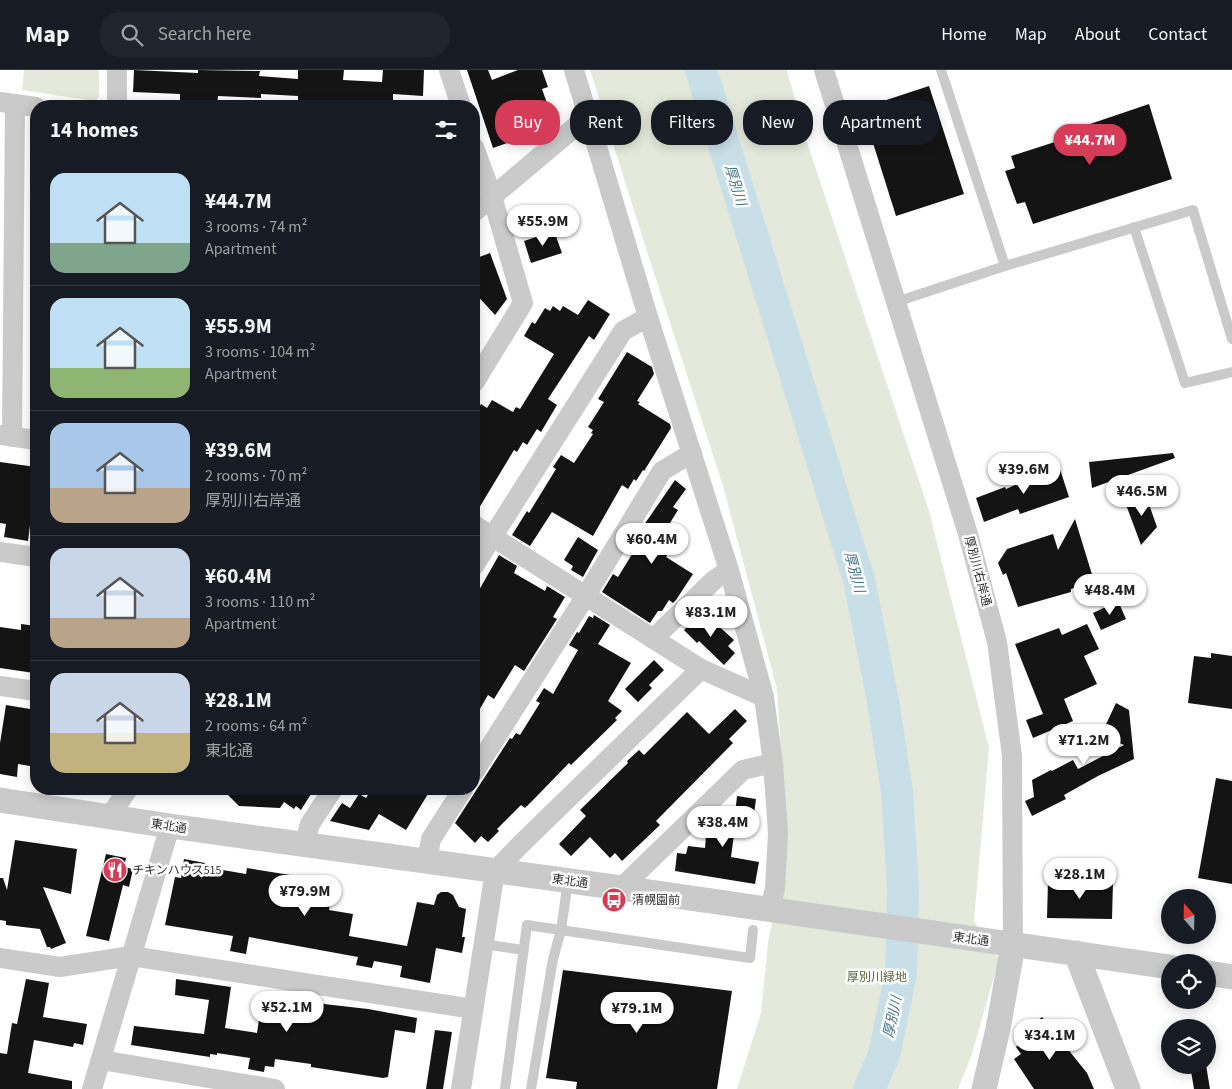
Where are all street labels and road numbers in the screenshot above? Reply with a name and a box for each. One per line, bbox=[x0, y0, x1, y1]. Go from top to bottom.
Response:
street label: 厚別川右岸通 bbox=[960, 534, 995, 608]
street label: 東北通 bbox=[150, 815, 188, 838]
street label: 東北通 bbox=[551, 871, 589, 892]
street label: 東北通 bbox=[952, 929, 990, 950]

